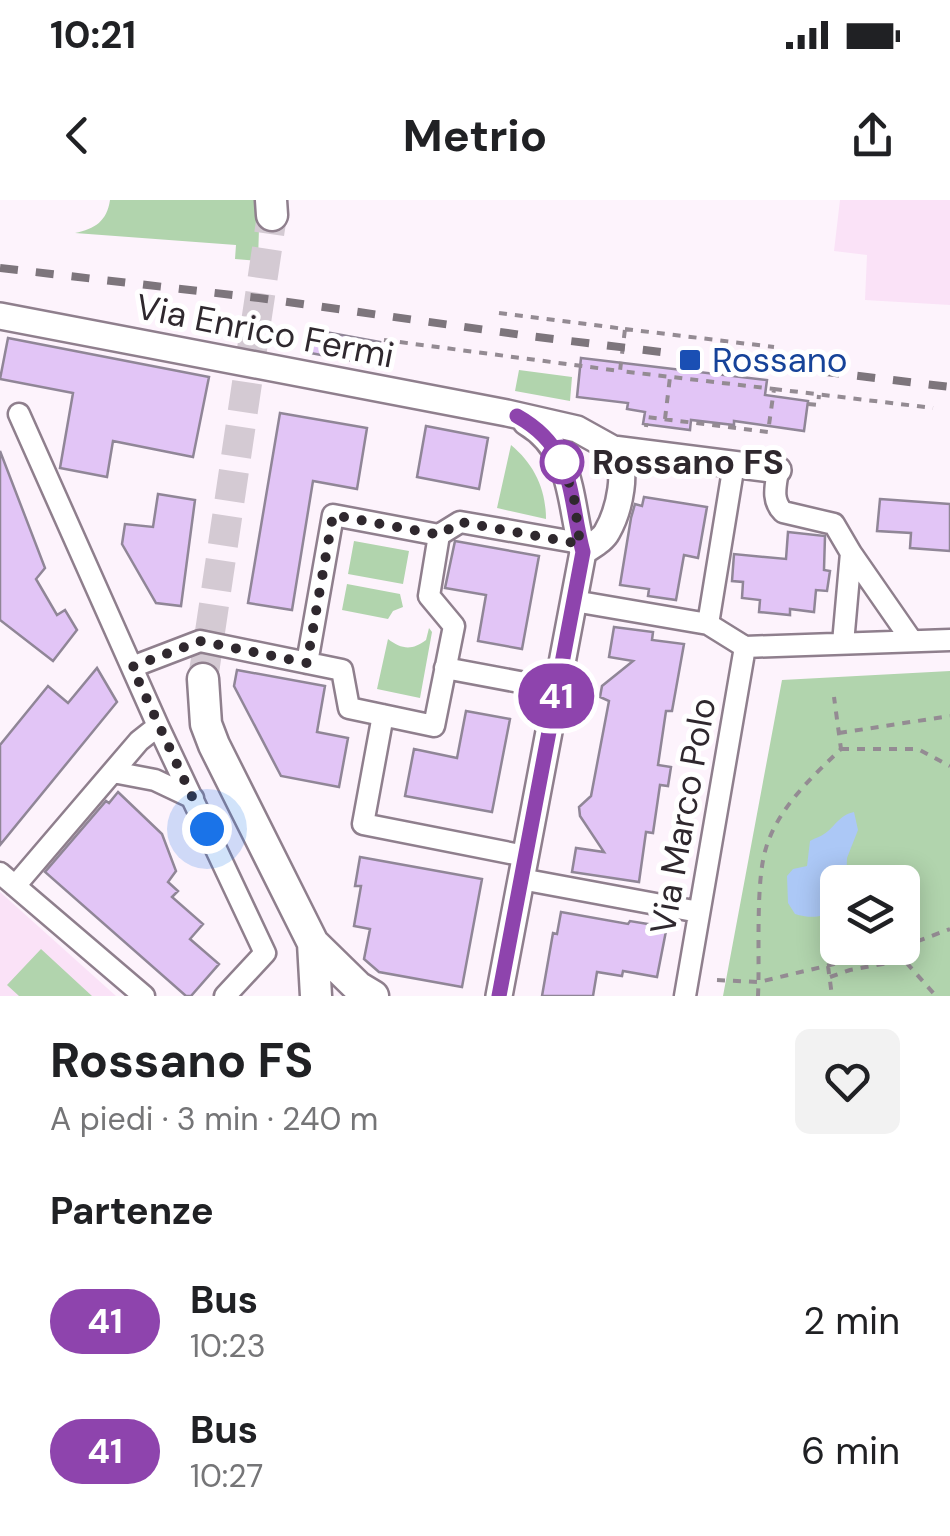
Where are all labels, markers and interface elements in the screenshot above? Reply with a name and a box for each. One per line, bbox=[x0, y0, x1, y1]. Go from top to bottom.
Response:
text: 10:21 bbox=[50, 10, 136, 60]
text: Metrio bbox=[403, 106, 547, 165]
icon: back bbox=[50, 108, 105, 163]
icon: share bbox=[845, 108, 900, 163]
street label: Via Enrico Fermi bbox=[132, 283, 398, 379]
place label: Rossano bbox=[712, 337, 848, 383]
marker: Rossano bbox=[677, 347, 703, 373]
place label: Rossano FS bbox=[592, 439, 784, 485]
marker: Rossano FS bbox=[541, 441, 583, 483]
line badge: 41 bbox=[511, 664, 601, 728]
text: 41 bbox=[538, 673, 574, 719]
street label: Via Marco Polo bbox=[640, 694, 726, 938]
your location bbox=[182, 804, 232, 854]
map controls bbox=[820, 865, 920, 965]
button: layers bbox=[820, 865, 920, 965]
text: Rossano FS bbox=[50, 1029, 313, 1092]
button: heart bbox=[795, 1029, 900, 1134]
text: A piedi · 3 min · 240 m bbox=[50, 1098, 378, 1140]
text: Partenze bbox=[50, 1186, 214, 1236]
text: Bus bbox=[190, 1275, 258, 1325]
text: 2 min bbox=[803, 1296, 900, 1346]
text: 41 bbox=[87, 1298, 123, 1344]
text: 10:23 bbox=[190, 1325, 266, 1367]
text: Bus bbox=[190, 1405, 258, 1455]
text: 6 min bbox=[801, 1426, 900, 1476]
text: 41 bbox=[87, 1428, 123, 1474]
text: 10:27 bbox=[190, 1455, 263, 1497]

